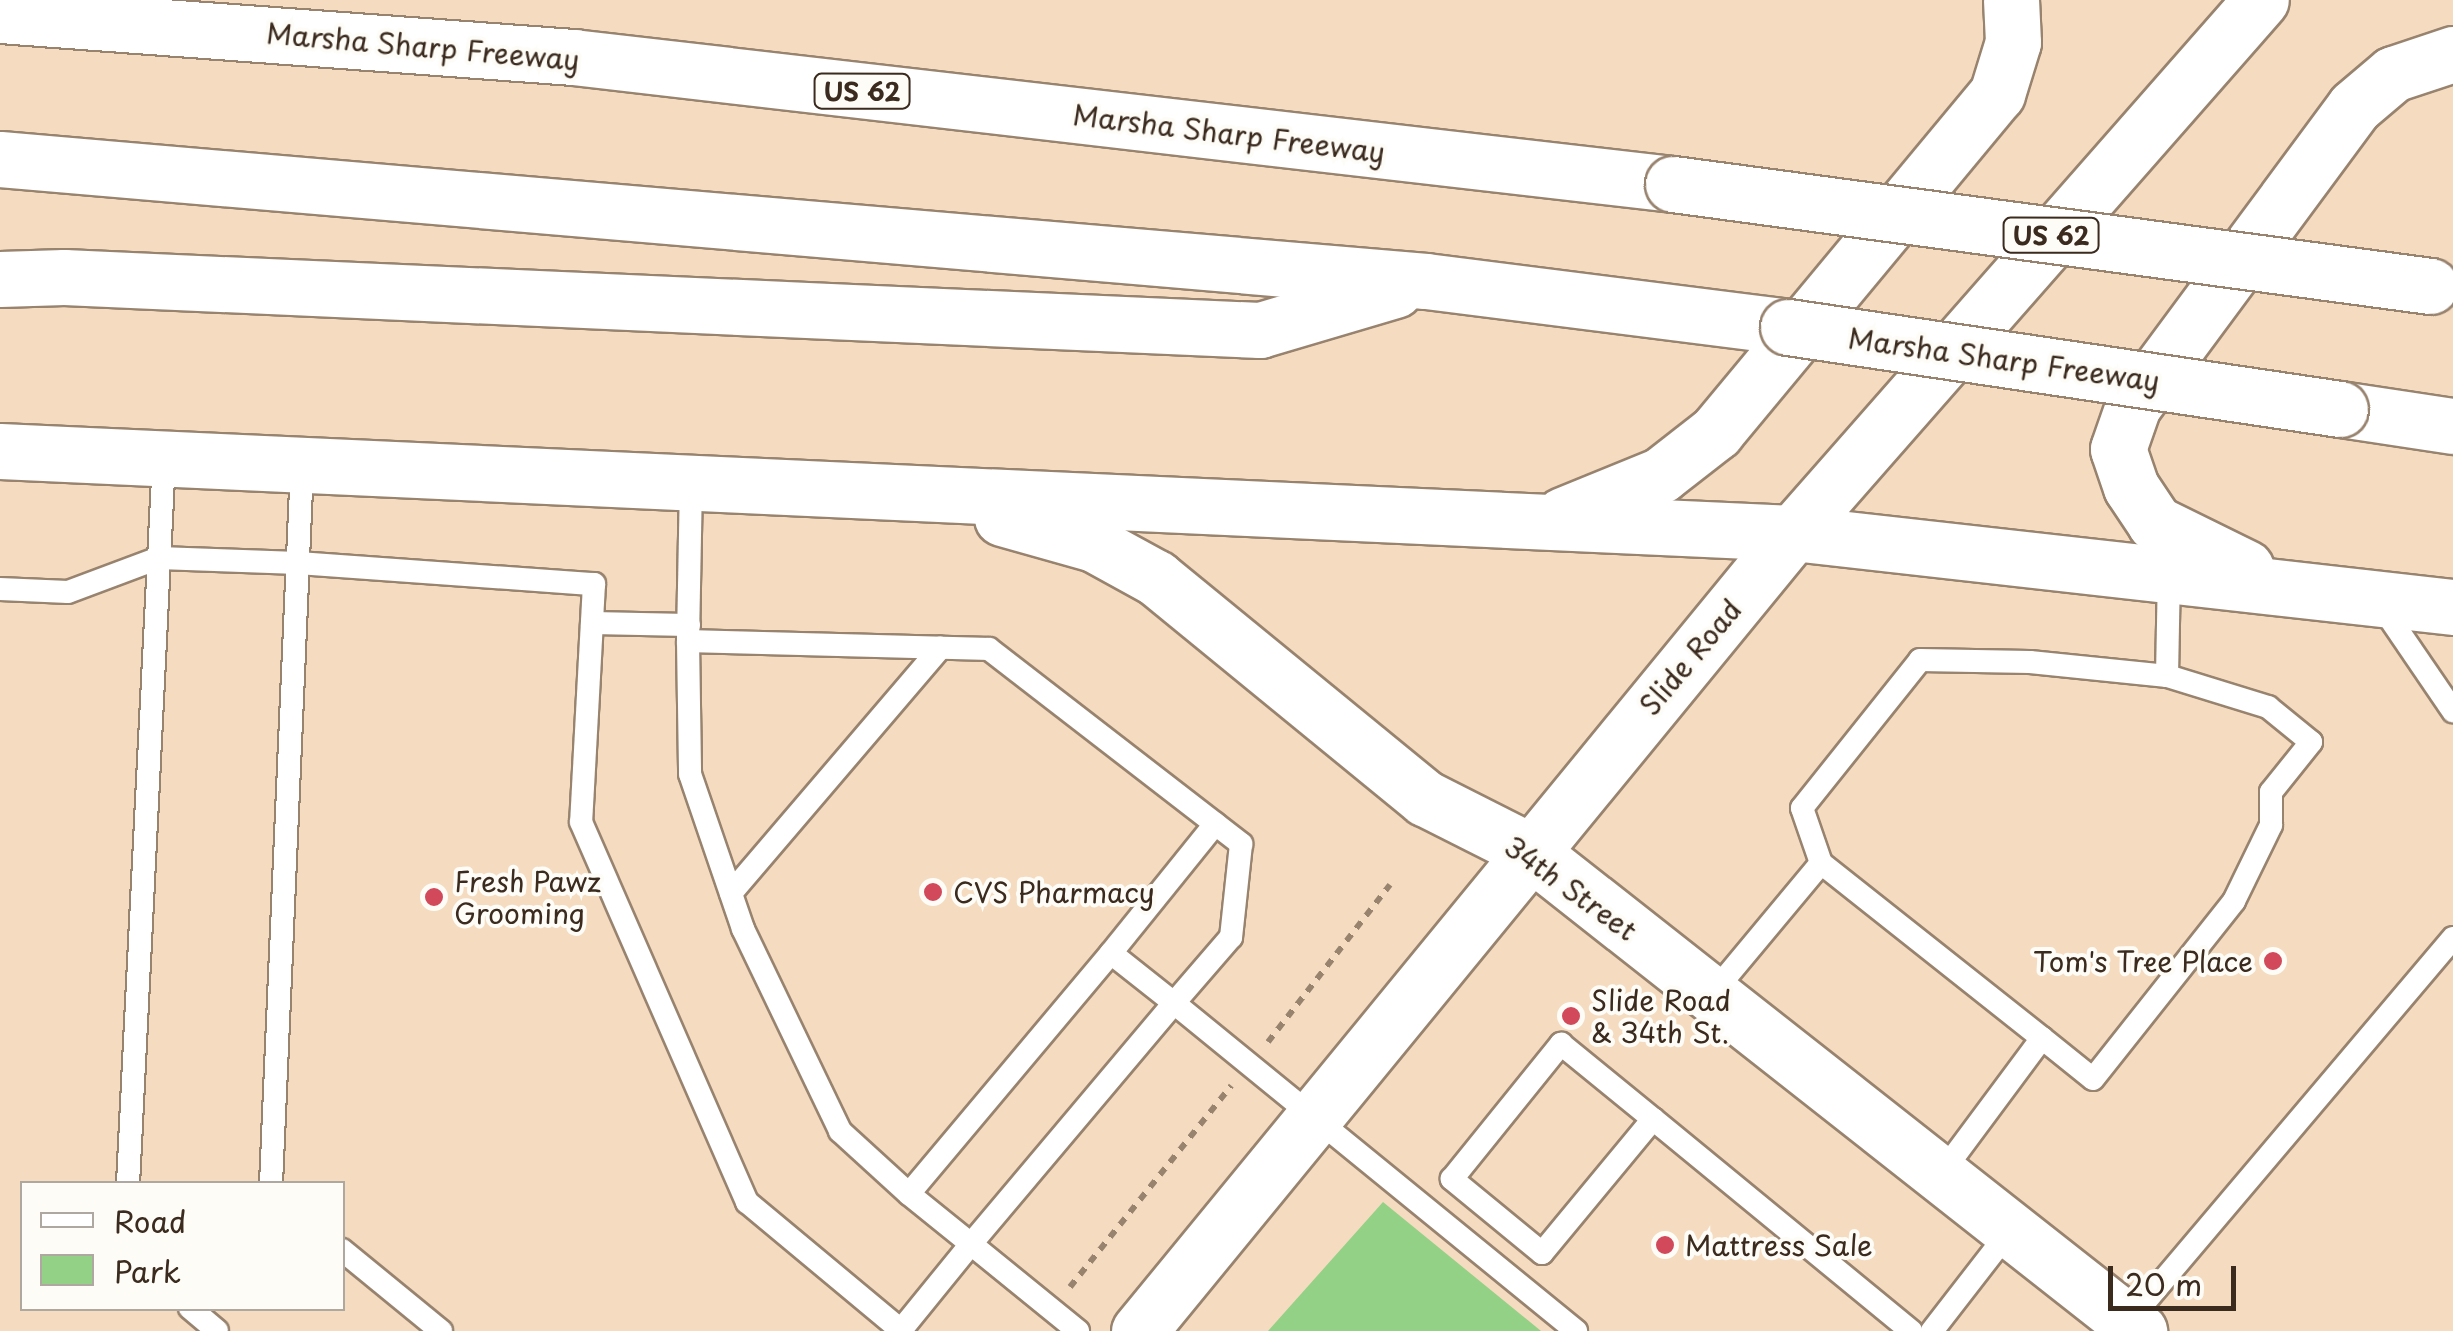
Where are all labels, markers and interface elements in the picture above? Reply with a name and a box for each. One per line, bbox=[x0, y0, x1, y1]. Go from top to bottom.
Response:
street label: Marsha Sharp Freeway bbox=[264, 15, 582, 77]
road number: US 62 bbox=[812, 71, 912, 111]
street label: Marsha Sharp Freeway bbox=[1070, 97, 1388, 169]
road number: US 62 bbox=[2001, 215, 2101, 255]
street label: Marsha Sharp Freeway bbox=[1845, 320, 2163, 398]
street label: Slide Road bbox=[1632, 593, 1748, 721]
street label: 34th Street bbox=[1498, 828, 1644, 948]
place label: Fresh Pawz Grooming bbox=[454, 864, 602, 930]
place label: CVS Pharmacy bbox=[953, 875, 1159, 909]
marker: CVS Pharmacy bbox=[922, 881, 944, 903]
marker: Fresh Pawz Grooming bbox=[423, 886, 445, 908]
place label: Tom's Tree Place bbox=[2029, 944, 2253, 978]
marker: Tom's Tree Place bbox=[2262, 950, 2284, 972]
place label: Slide Road & 34th St. bbox=[1591, 983, 1731, 1049]
marker: Slide Road & 34th St. bbox=[1560, 1005, 1582, 1027]
legend bbox=[20, 1181, 345, 1311]
text: Road bbox=[114, 1198, 187, 1243]
place label: Mattress Sale bbox=[1685, 1228, 1872, 1262]
marker: Mattress Sale bbox=[1654, 1234, 1676, 1256]
scale bar bbox=[2113, 1246, 2240, 1308]
text: Park bbox=[114, 1248, 181, 1293]
text: 20 m bbox=[2125, 1261, 2202, 1306]

